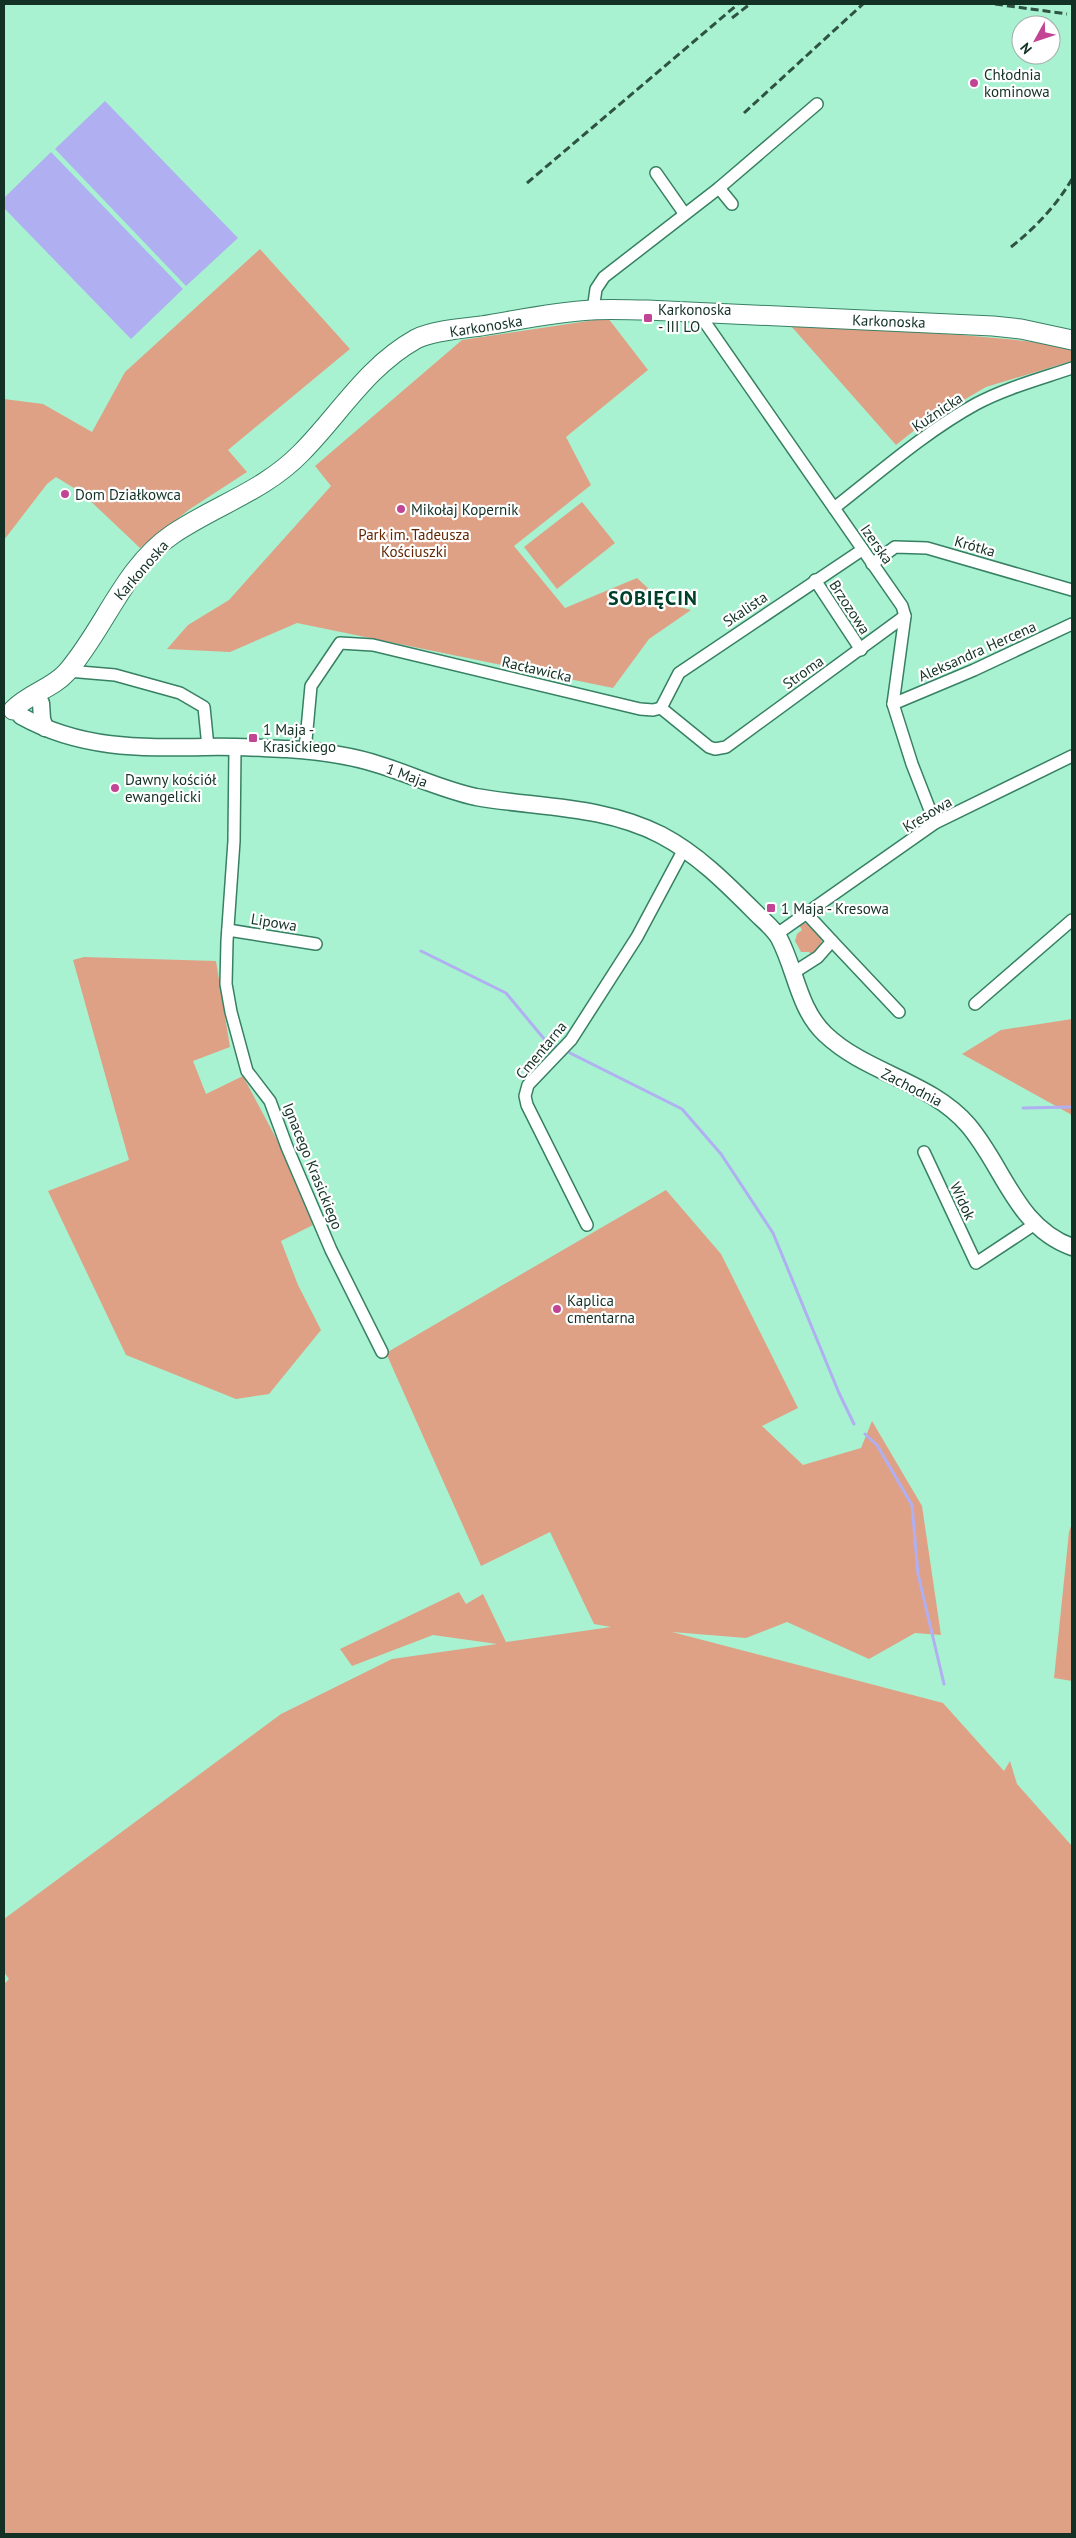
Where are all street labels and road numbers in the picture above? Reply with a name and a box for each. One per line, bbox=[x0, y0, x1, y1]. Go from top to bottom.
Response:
street label: Karkonoska bbox=[852, 310, 926, 332]
street label: Karkonoska bbox=[448, 311, 524, 341]
street label: Kuźnicka bbox=[908, 388, 966, 436]
street label: Izerska bbox=[856, 520, 898, 568]
street label: Krótka bbox=[952, 531, 998, 561]
street label: Karkonoska bbox=[110, 536, 172, 604]
street label: Brzozowa bbox=[825, 576, 875, 638]
street label: Skalista bbox=[719, 587, 771, 631]
street label: Aleksandra Hercena bbox=[915, 616, 1039, 686]
street label: Stroma bbox=[779, 651, 827, 693]
street label: Racławicka bbox=[500, 652, 574, 686]
street label: 1 Maja bbox=[384, 759, 430, 791]
street label: Kresowa bbox=[899, 792, 955, 836]
street label: Lipowa bbox=[250, 909, 298, 935]
street label: Cmentarna bbox=[511, 1017, 571, 1083]
street label: Zachodnia bbox=[878, 1064, 946, 1110]
street label: Ignacego Krasickiego bbox=[279, 1100, 347, 1232]
street label: Widok bbox=[946, 1179, 980, 1224]

